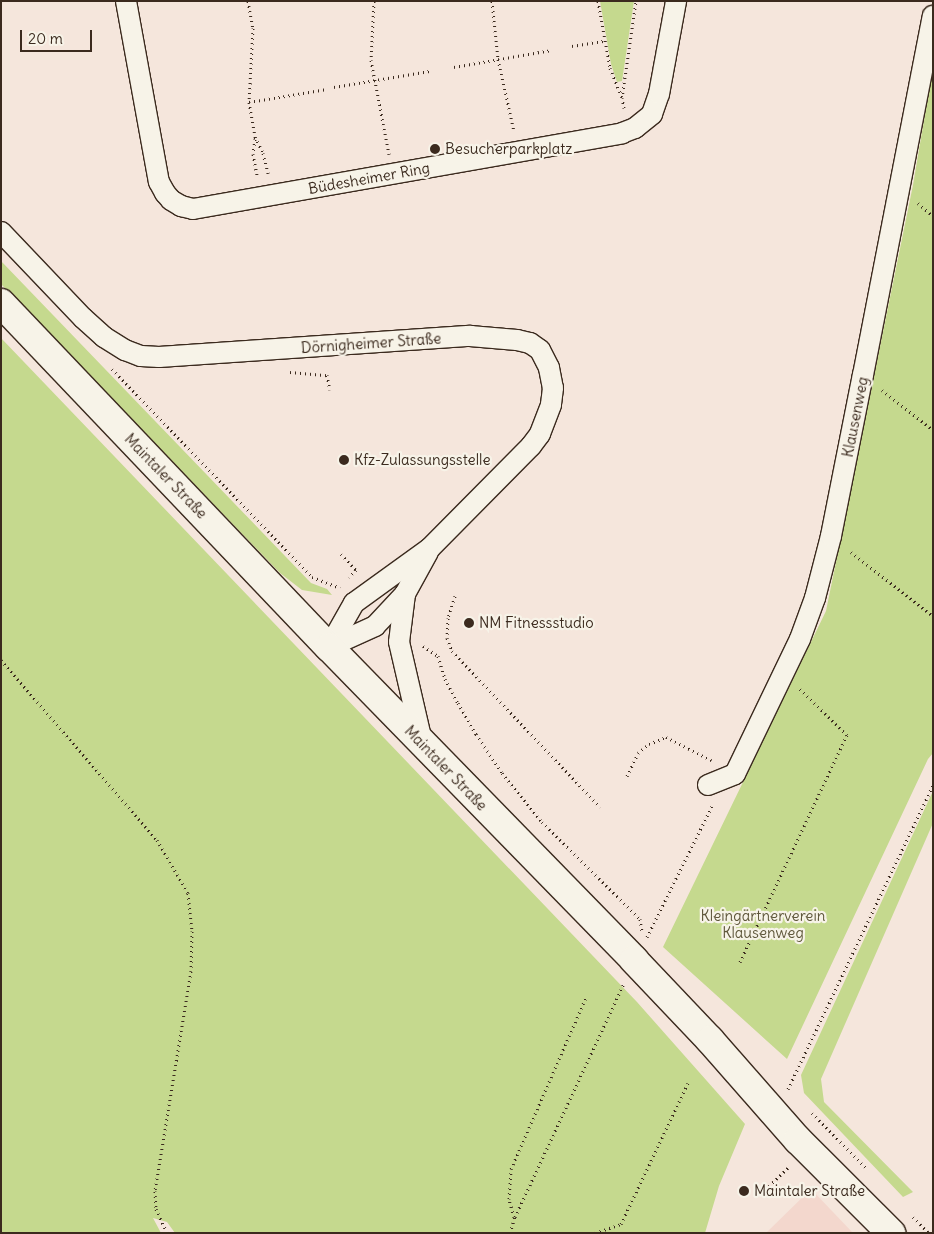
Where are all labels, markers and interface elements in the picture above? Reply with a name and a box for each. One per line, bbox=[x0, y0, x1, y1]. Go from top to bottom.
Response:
scale bar bbox=[22, 20, 95, 52]
text: 20 m bbox=[28, 29, 63, 48]
place label: Besucherparkplatz bbox=[445, 140, 572, 158]
marker: Besucherparkplatz bbox=[429, 143, 441, 155]
street label: Büdesheimer Ring bbox=[307, 158, 431, 198]
street label: Dörnigheimer Straße bbox=[300, 329, 442, 357]
street label: Klausenweg bbox=[838, 375, 872, 459]
street label: Maintaler Straße bbox=[121, 430, 211, 522]
place label: Kfz-Zulassungsstelle bbox=[354, 451, 490, 469]
marker: Kfz-Zulassungsstelle bbox=[338, 454, 350, 466]
place label: NM Fitnessstudio bbox=[479, 614, 594, 632]
marker: NM Fitnessstudio bbox=[463, 617, 475, 629]
street label: Maintaler Straße bbox=[401, 722, 491, 814]
park label: Kleingärtnerverein Klausenweg bbox=[701, 906, 825, 941]
place label: Maintaler Straße bbox=[754, 1182, 865, 1200]
marker: Maintaler Straße bbox=[738, 1185, 750, 1197]

